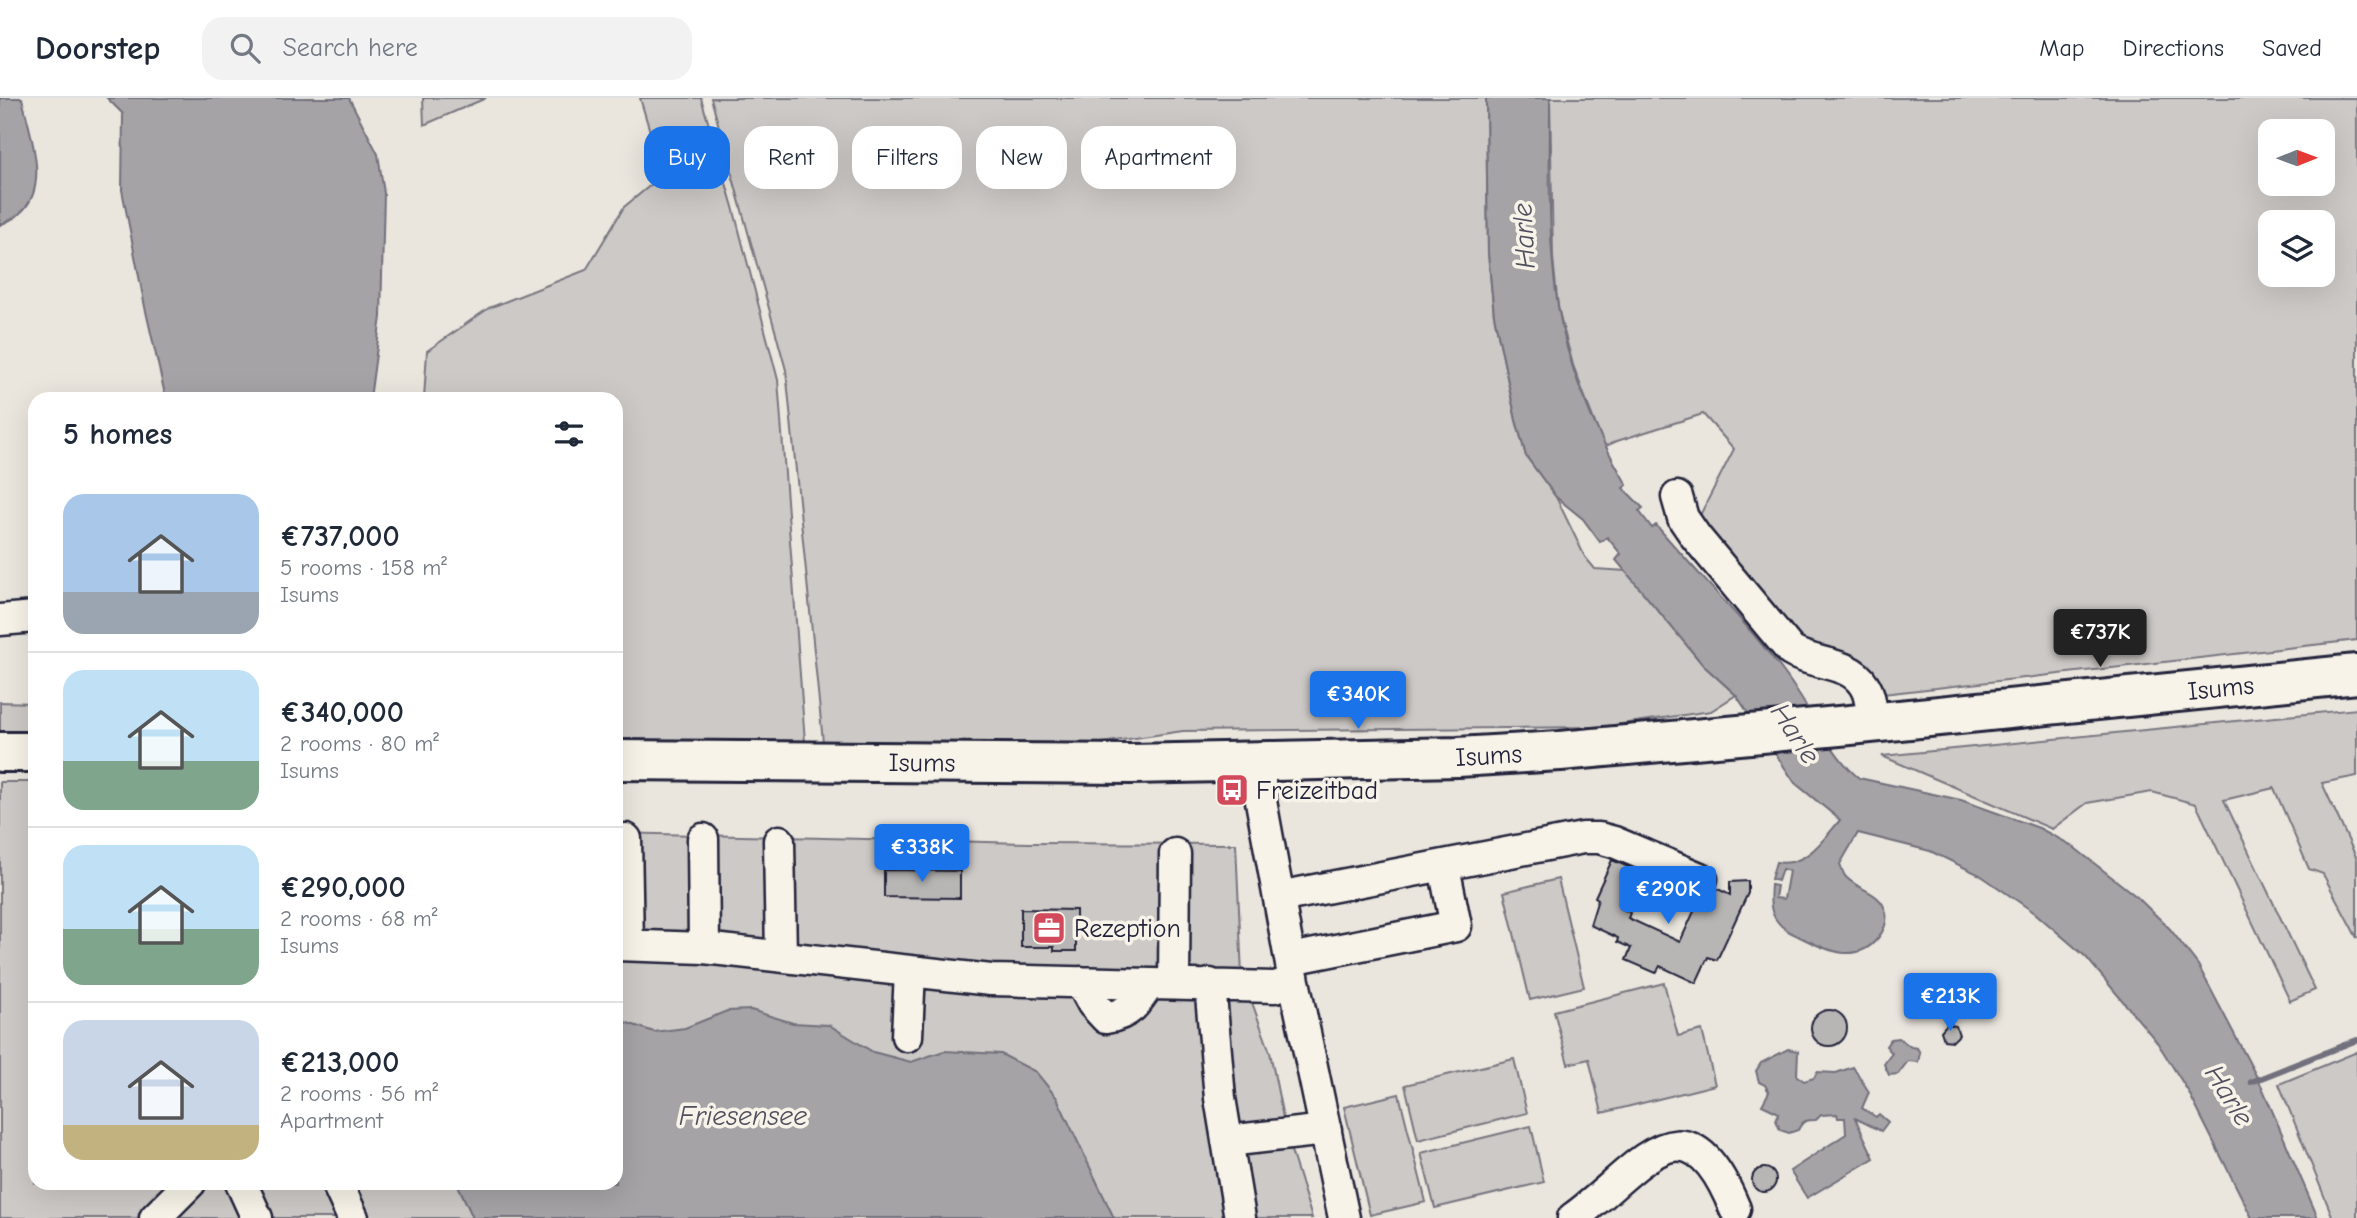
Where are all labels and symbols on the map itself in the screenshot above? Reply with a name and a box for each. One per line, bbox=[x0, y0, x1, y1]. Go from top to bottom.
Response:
north arrow bbox=[2258, 119, 2334, 196]
water label: Harle bbox=[1506, 202, 1542, 270]
pin: €737K bbox=[2051, 610, 2149, 669]
street label: Isums bbox=[2186, 670, 2255, 707]
pin: €340K bbox=[1309, 672, 1407, 731]
water label: Harle bbox=[1764, 697, 1827, 770]
street label: Isums bbox=[1455, 739, 1523, 773]
street label: Isums bbox=[889, 748, 955, 779]
bus stop icon: Freizeitbad bbox=[1213, 771, 1251, 809]
place label: Freizeitbad bbox=[1256, 776, 1378, 806]
pin: €338K bbox=[873, 824, 971, 884]
pin: €290K bbox=[1619, 866, 1717, 926]
office icon: Rezeption bbox=[1030, 909, 1068, 947]
place label: Rezeption bbox=[1074, 914, 1181, 944]
pin: €213K bbox=[1901, 974, 1999, 1033]
water label: Harle bbox=[2198, 1059, 2260, 1132]
water label: Friesensee bbox=[679, 1100, 807, 1132]

